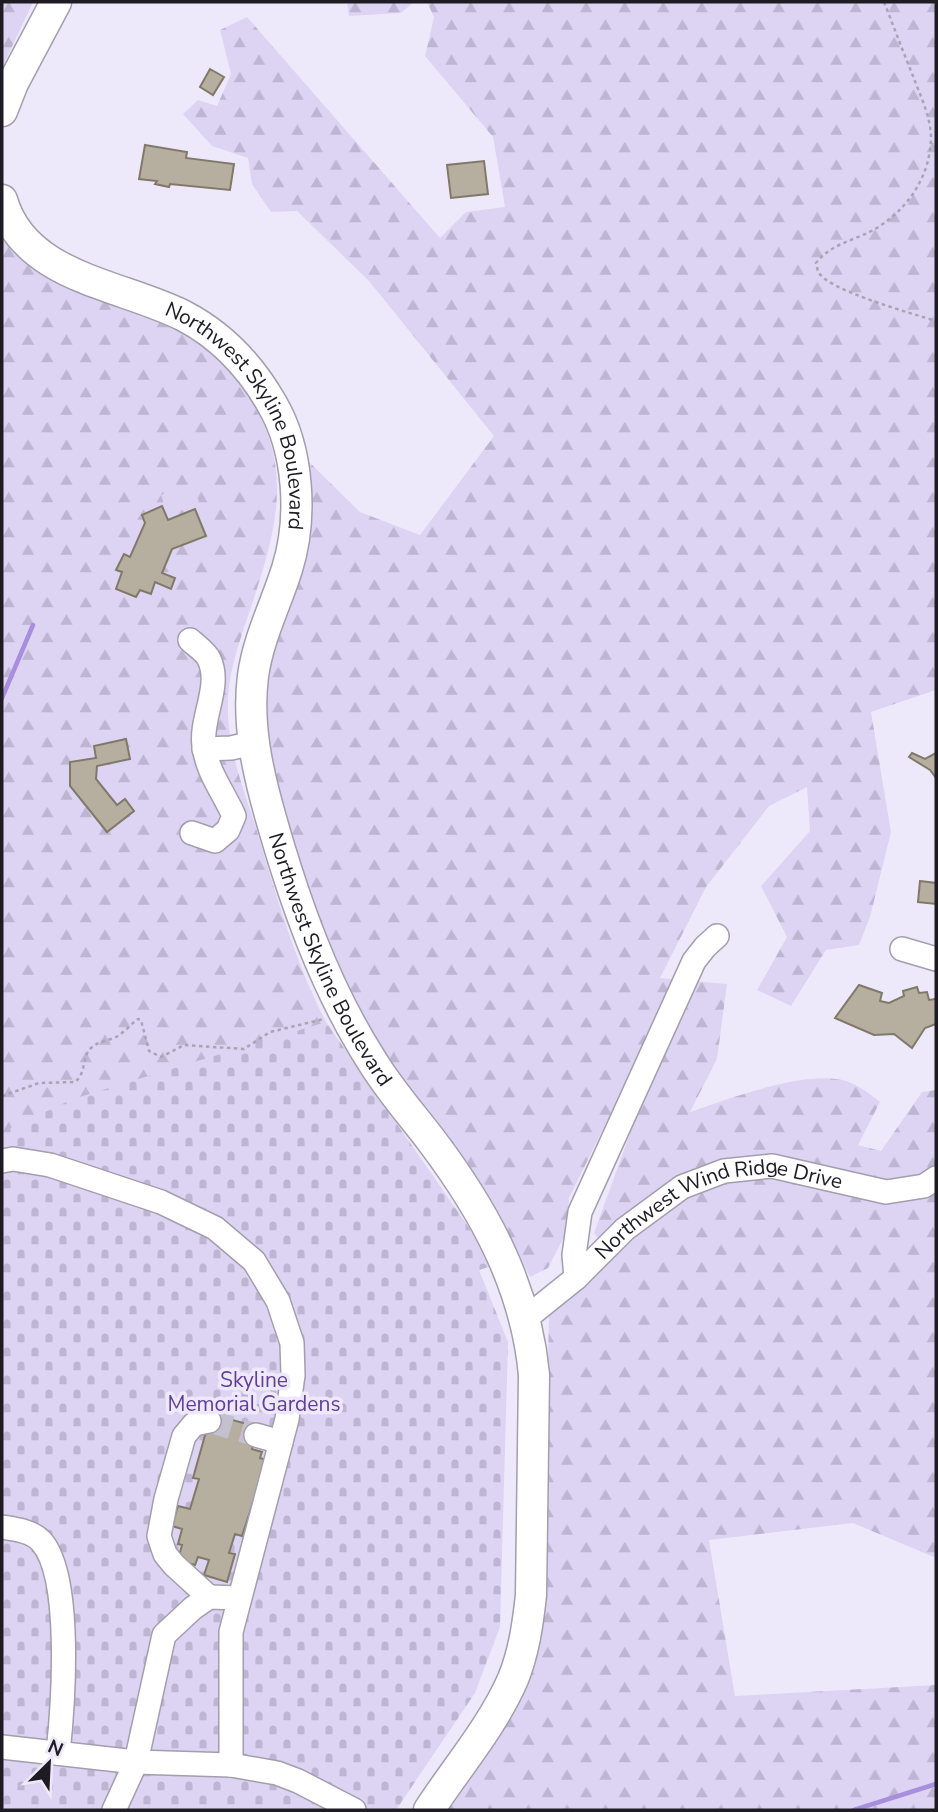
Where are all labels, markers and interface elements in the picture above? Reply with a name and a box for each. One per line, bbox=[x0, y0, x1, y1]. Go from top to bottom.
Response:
street label: Northwest Skyline Boulevard bbox=[161, 295, 310, 531]
street label: Northwest Skyline Boulevard bbox=[262, 829, 399, 1092]
street label: Northwest Wind Ridge Drive bbox=[589, 1151, 845, 1265]
park label: Skyline Memorial Gardens bbox=[167, 1366, 341, 1418]
north arrow bbox=[14, 1728, 84, 1798]
text: N bbox=[44, 1734, 67, 1763]

